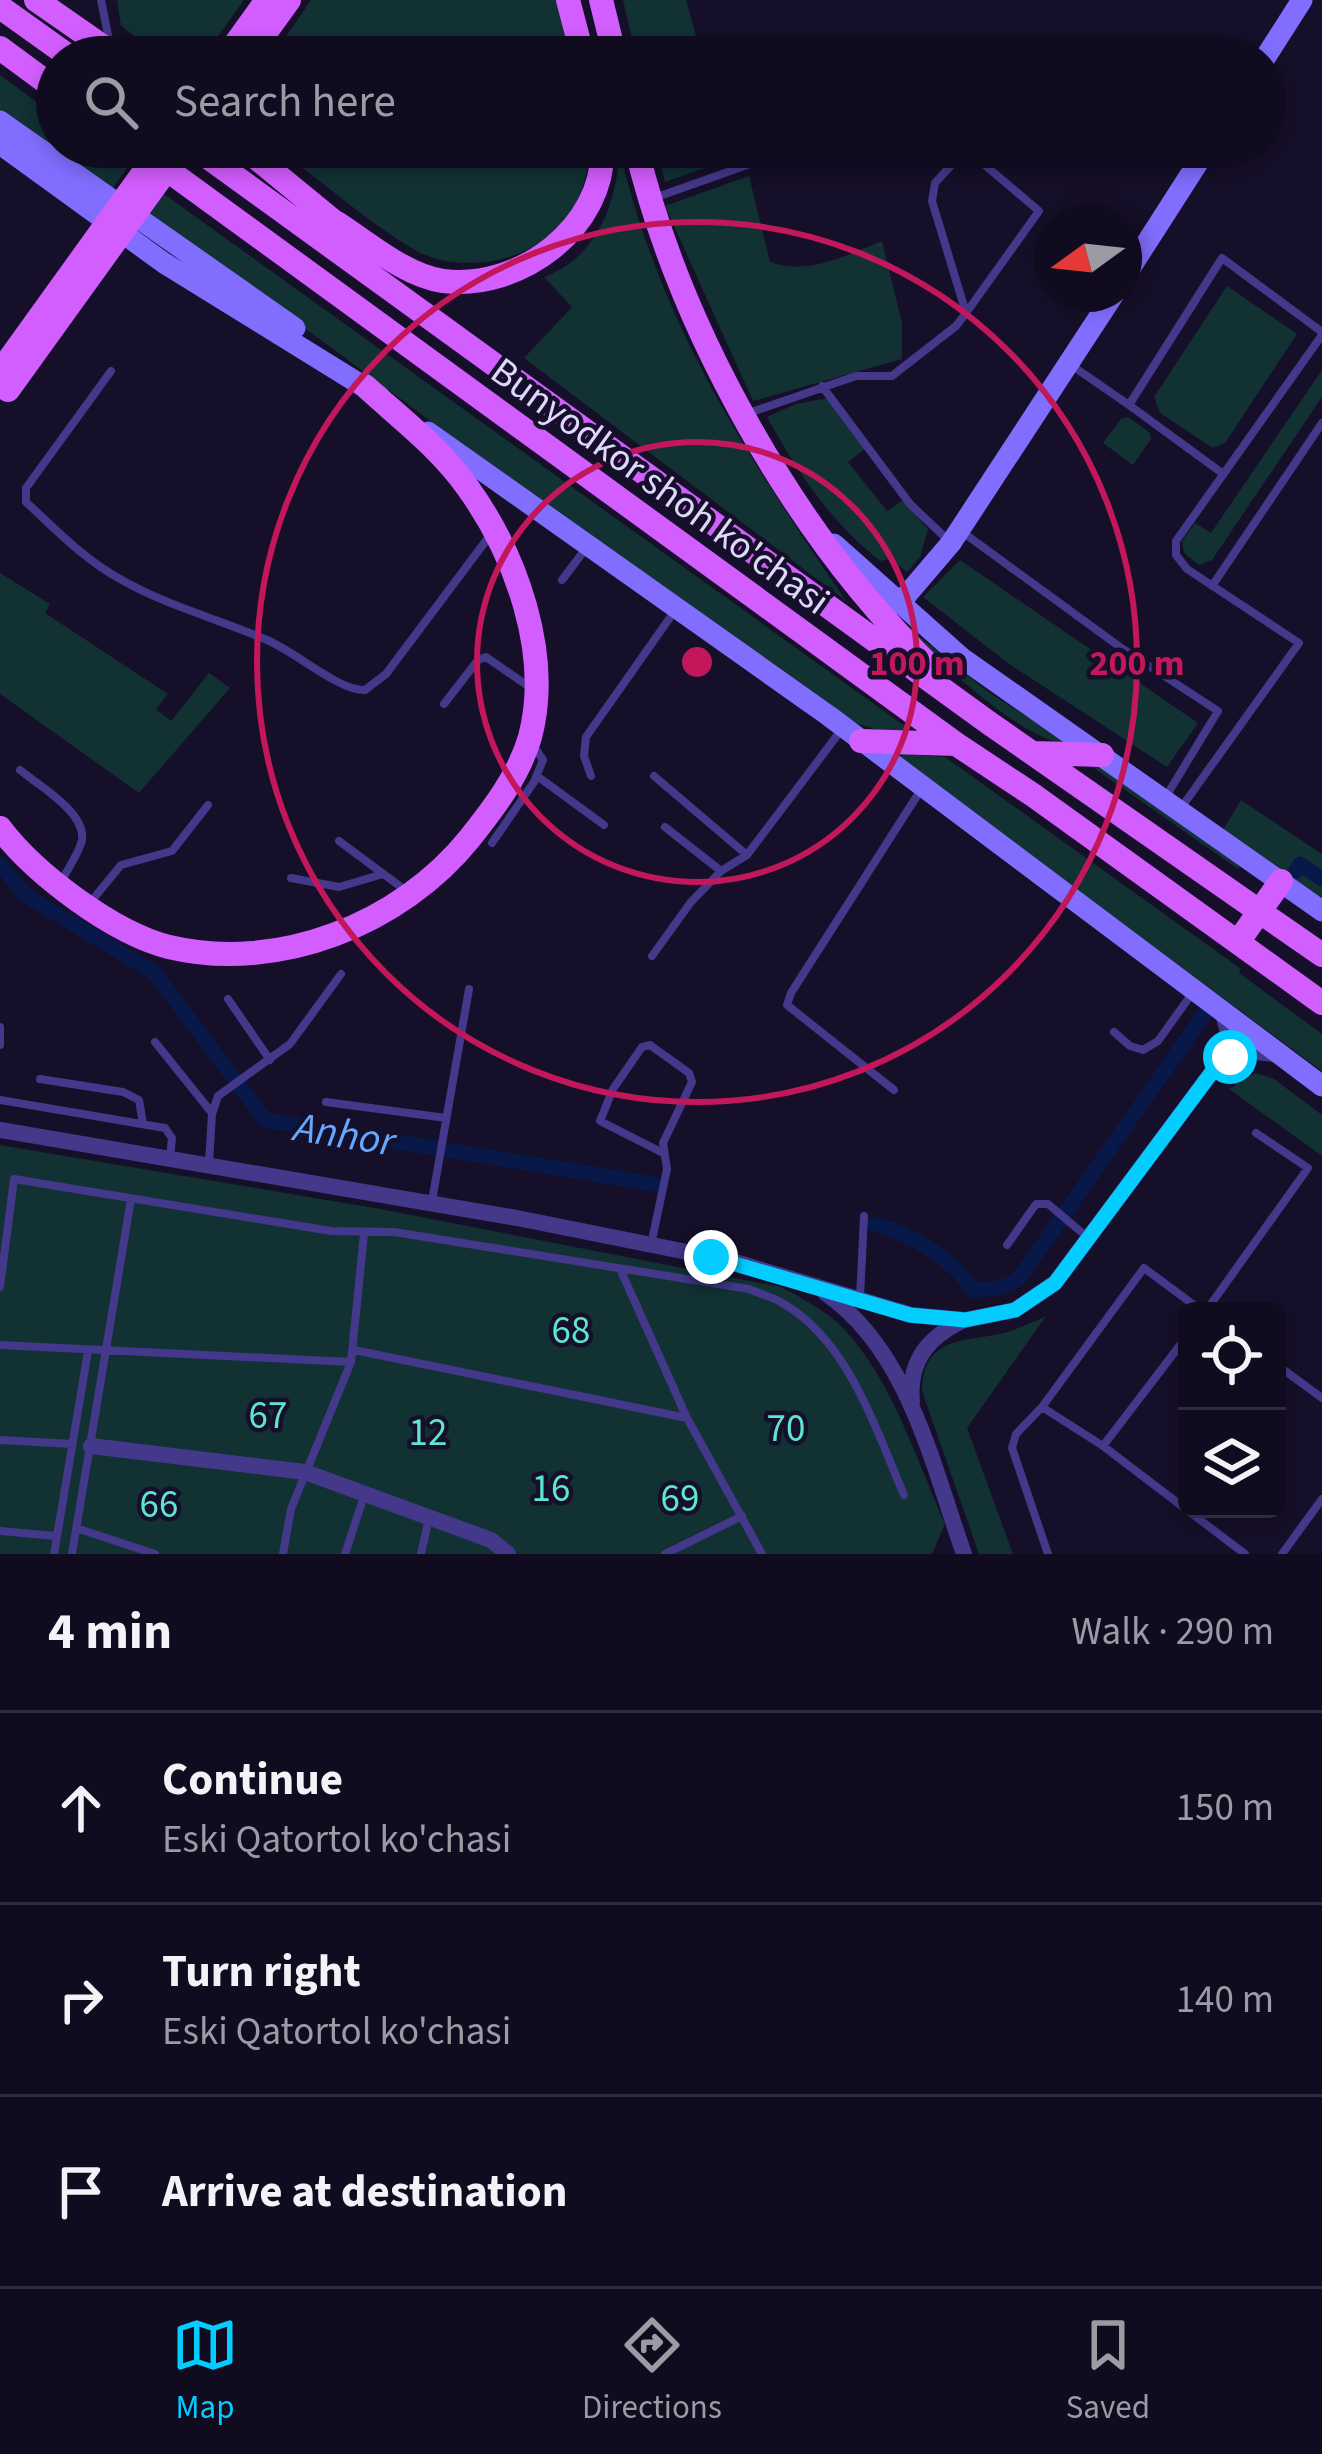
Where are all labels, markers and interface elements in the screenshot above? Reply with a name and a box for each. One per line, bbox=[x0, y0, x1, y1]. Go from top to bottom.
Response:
search box bbox=[36, 36, 1286, 168]
icon: search bbox=[78, 69, 144, 135]
text: Search here bbox=[174, 70, 396, 134]
north arrow bbox=[1034, 204, 1142, 312]
street label: Bunyodkor shoh ko'chasi bbox=[479, 344, 841, 629]
text: 100 m bbox=[869, 638, 965, 689]
text: 200 m bbox=[1089, 638, 1185, 689]
centre of rings bbox=[676, 641, 718, 683]
route start bbox=[1203, 1030, 1257, 1084]
water label: Anhor bbox=[287, 1097, 401, 1173]
route end bbox=[684, 1230, 738, 1284]
map controls bbox=[1178, 1302, 1286, 1518]
button: locate bbox=[1178, 1302, 1286, 1410]
park label: 68 bbox=[552, 1303, 590, 1359]
park label: 67 bbox=[249, 1388, 287, 1444]
park label: 70 bbox=[767, 1401, 805, 1457]
park label: 12 bbox=[409, 1405, 447, 1461]
button: layers bbox=[1178, 1410, 1286, 1518]
park label: 16 bbox=[532, 1461, 570, 1517]
park label: 69 bbox=[661, 1471, 699, 1527]
park label: 66 bbox=[140, 1477, 178, 1533]
text: 4 min bbox=[48, 1596, 172, 1668]
text: Walk · 290 m bbox=[1071, 1604, 1274, 1660]
text: Continue bbox=[162, 1748, 343, 1812]
icon: ahead bbox=[48, 1775, 114, 1841]
text: 150 m bbox=[1176, 1780, 1274, 1836]
text: Eski Qatortol ko'chasi bbox=[162, 1812, 511, 1868]
text: Turn right bbox=[162, 1940, 361, 2004]
icon: right bbox=[48, 1967, 114, 2033]
text: 140 m bbox=[1176, 1972, 1274, 2028]
text: Eski Qatortol ko'chasi bbox=[162, 2004, 511, 2060]
icon: arrive bbox=[48, 2159, 114, 2225]
text: Arrive at destination bbox=[162, 2160, 567, 2224]
tab: Map bbox=[172, 2312, 238, 2431]
tab: Directions bbox=[582, 2312, 722, 2431]
tab: Saved bbox=[1066, 2312, 1150, 2431]

